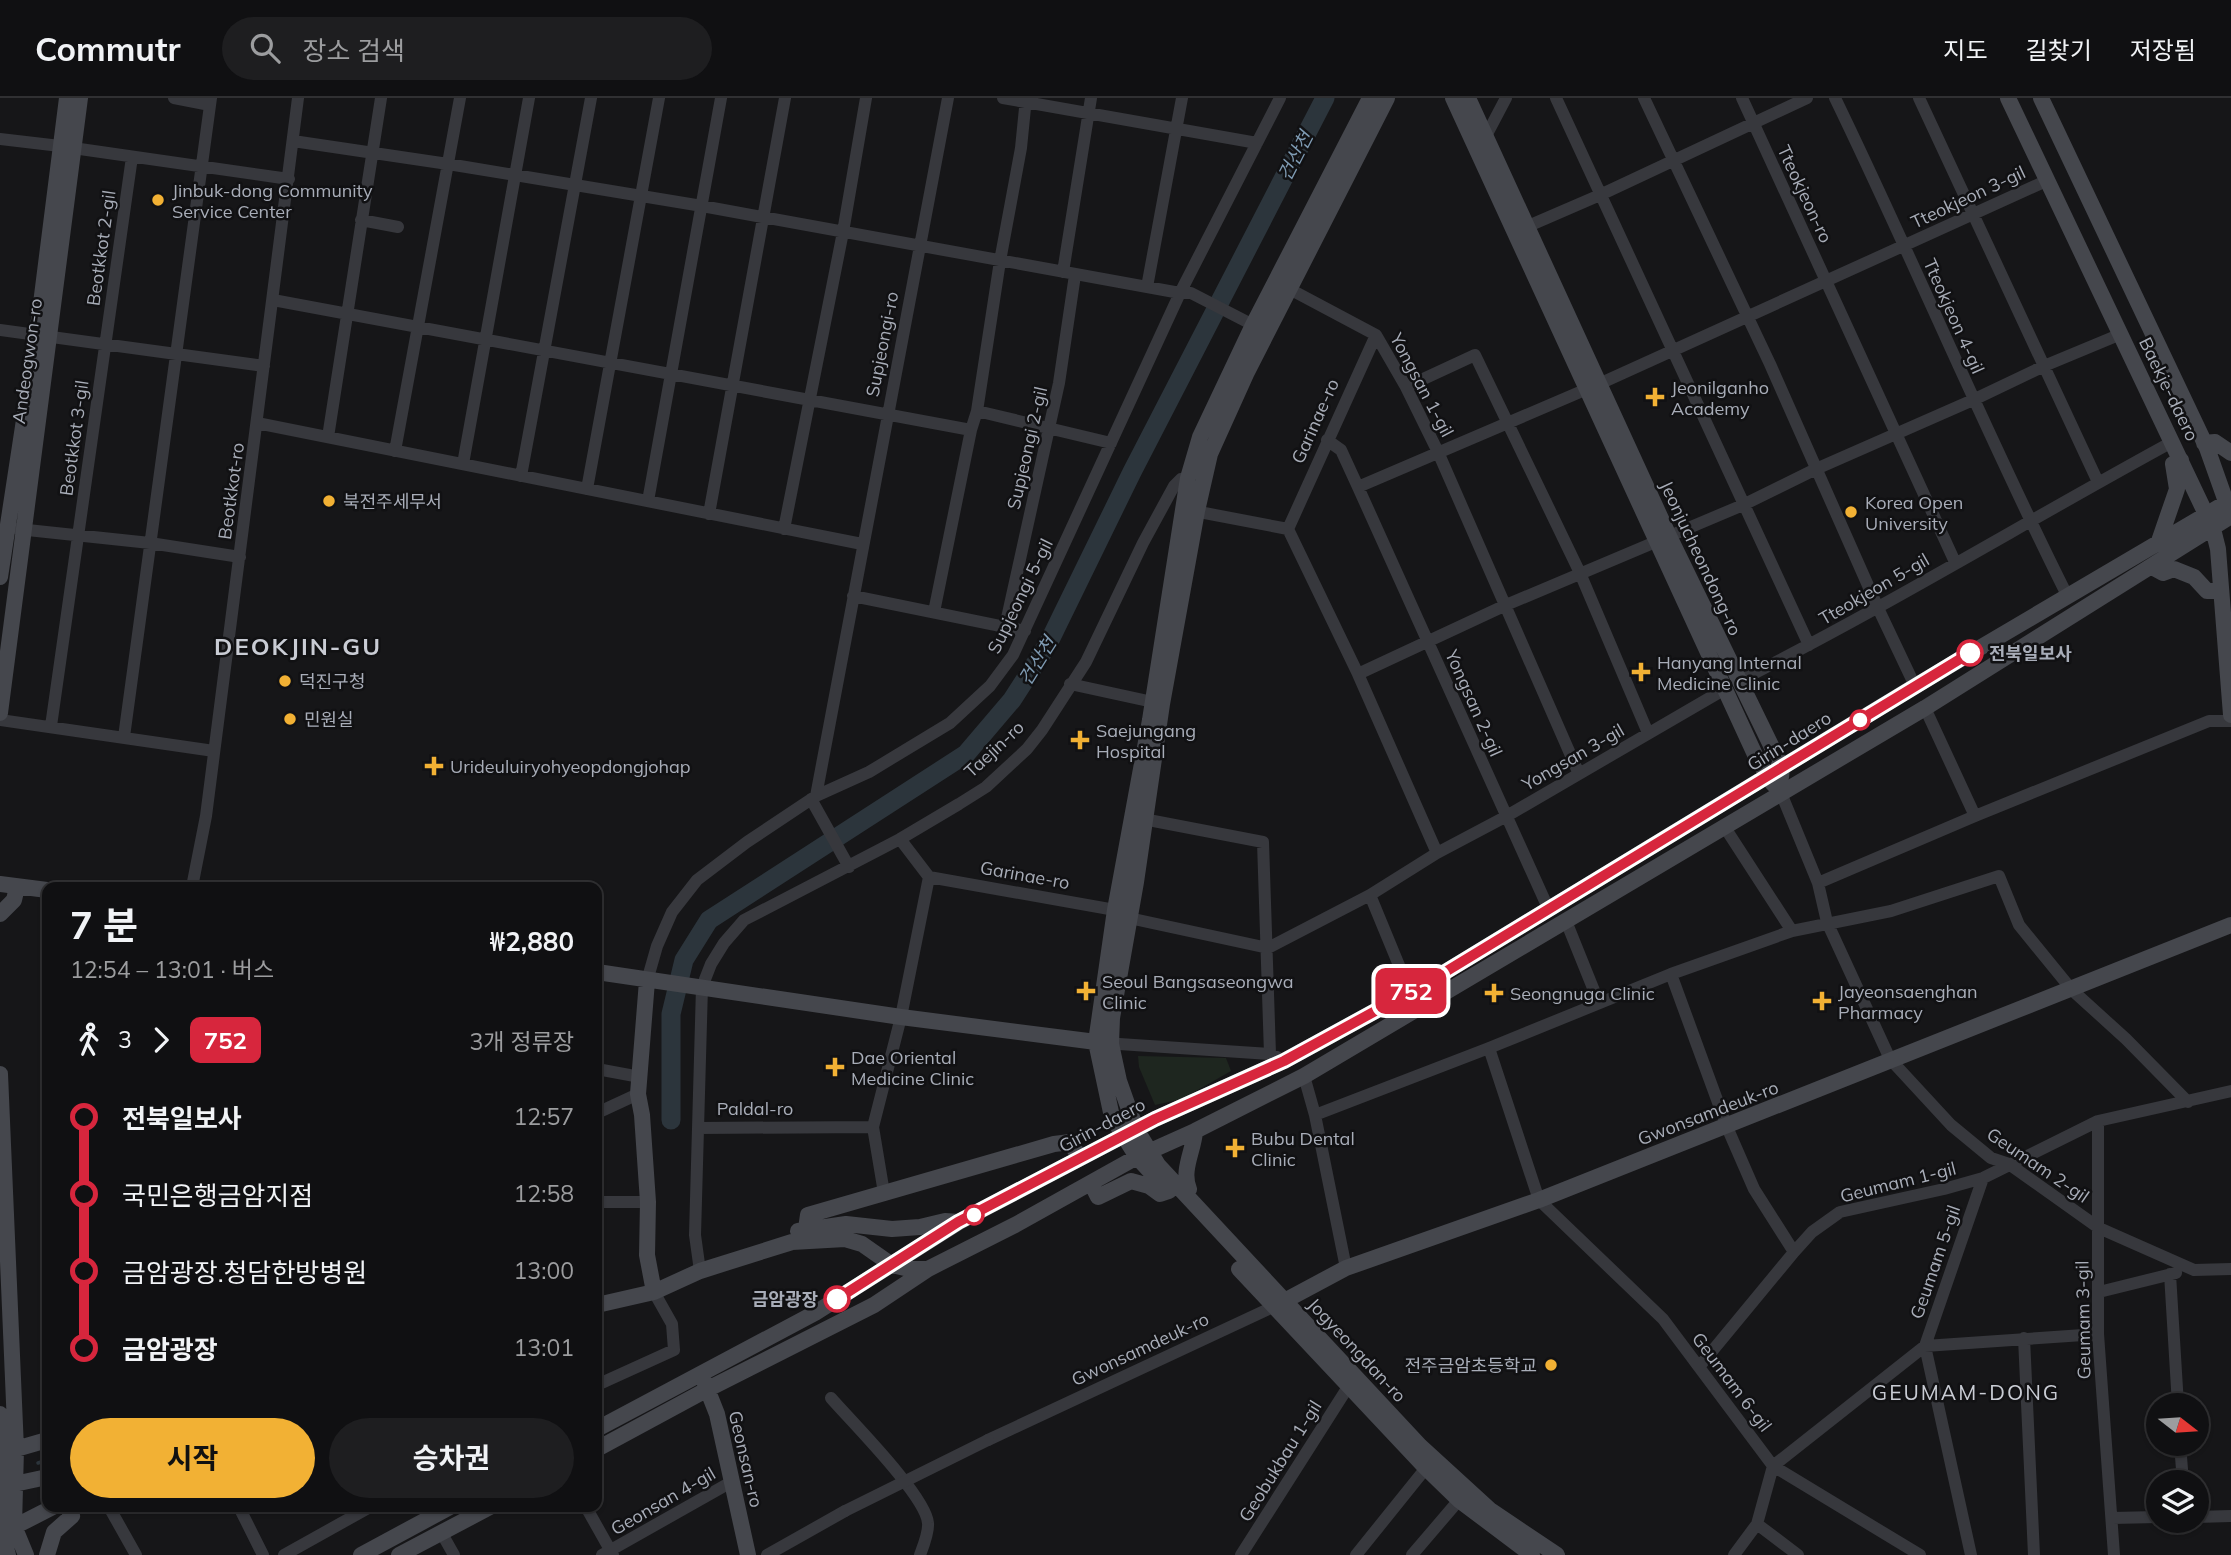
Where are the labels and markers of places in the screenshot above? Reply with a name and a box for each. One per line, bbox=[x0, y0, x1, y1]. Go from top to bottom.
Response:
place label: Jinbuk-dong Community Service Center bbox=[172, 179, 373, 223]
marker: Jinbuk-dong Community Service Center bbox=[150, 192, 166, 208]
place label: Jeonilganho Academy bbox=[1671, 376, 1769, 420]
marker: Jeonilganho Academy bbox=[1645, 387, 1665, 407]
place label: 북전주세무서 bbox=[343, 490, 442, 513]
place label: Korea Open University bbox=[1865, 491, 1963, 535]
marker: 북전주세무서 bbox=[321, 493, 337, 509]
marker: Korea Open University bbox=[1843, 504, 1859, 520]
marker: 전북일보사 bbox=[1957, 640, 1983, 666]
place label: 전북일보사 bbox=[1989, 642, 2072, 665]
place label: Hanyang Internal Medicine Clinic bbox=[1657, 651, 1802, 695]
marker: Hanyang Internal Medicine Clinic bbox=[1631, 662, 1651, 682]
place label: 덕진구청 bbox=[299, 670, 365, 693]
marker: 덕진구청 bbox=[277, 673, 293, 689]
place label: 민원실 bbox=[304, 708, 354, 731]
unlabelled marker bbox=[1850, 710, 1870, 730]
marker: 민원실 bbox=[282, 711, 298, 727]
place label: Saejungang Hospital bbox=[1096, 719, 1196, 763]
marker: Saejungang Hospital bbox=[1070, 730, 1090, 750]
place label: Urideuluiryohyeopdongjohap bbox=[450, 755, 691, 778]
marker: Urideuluiryohyeopdongjohap bbox=[424, 756, 444, 776]
place label: Seoul Bangsaseongwa Clinic bbox=[1102, 970, 1293, 1014]
place label: Jayeonsaenghan Pharmacy bbox=[1838, 980, 1978, 1024]
marker: Seoul Bangsaseongwa Clinic bbox=[1076, 981, 1096, 1001]
place label: Seongnuga Clinic bbox=[1510, 982, 1655, 1005]
marker: Seongnuga Clinic bbox=[1484, 983, 1504, 1003]
marker: Jayeonsaenghan Pharmacy bbox=[1812, 991, 1832, 1011]
place label: Dae Oriental Medicine Clinic bbox=[851, 1046, 974, 1090]
marker: Dae Oriental Medicine Clinic bbox=[825, 1057, 845, 1077]
place label: Bubu Dental Clinic bbox=[1251, 1127, 1355, 1171]
marker: Bubu Dental Clinic bbox=[1225, 1138, 1245, 1158]
unlabelled marker bbox=[964, 1205, 984, 1225]
marker: 금암광장 bbox=[824, 1286, 850, 1312]
place label: 금암광장 bbox=[752, 1288, 818, 1311]
place label: 전주금암초등학교 bbox=[1405, 1354, 1537, 1377]
marker: 전주금암초등학교 bbox=[1543, 1357, 1559, 1373]

